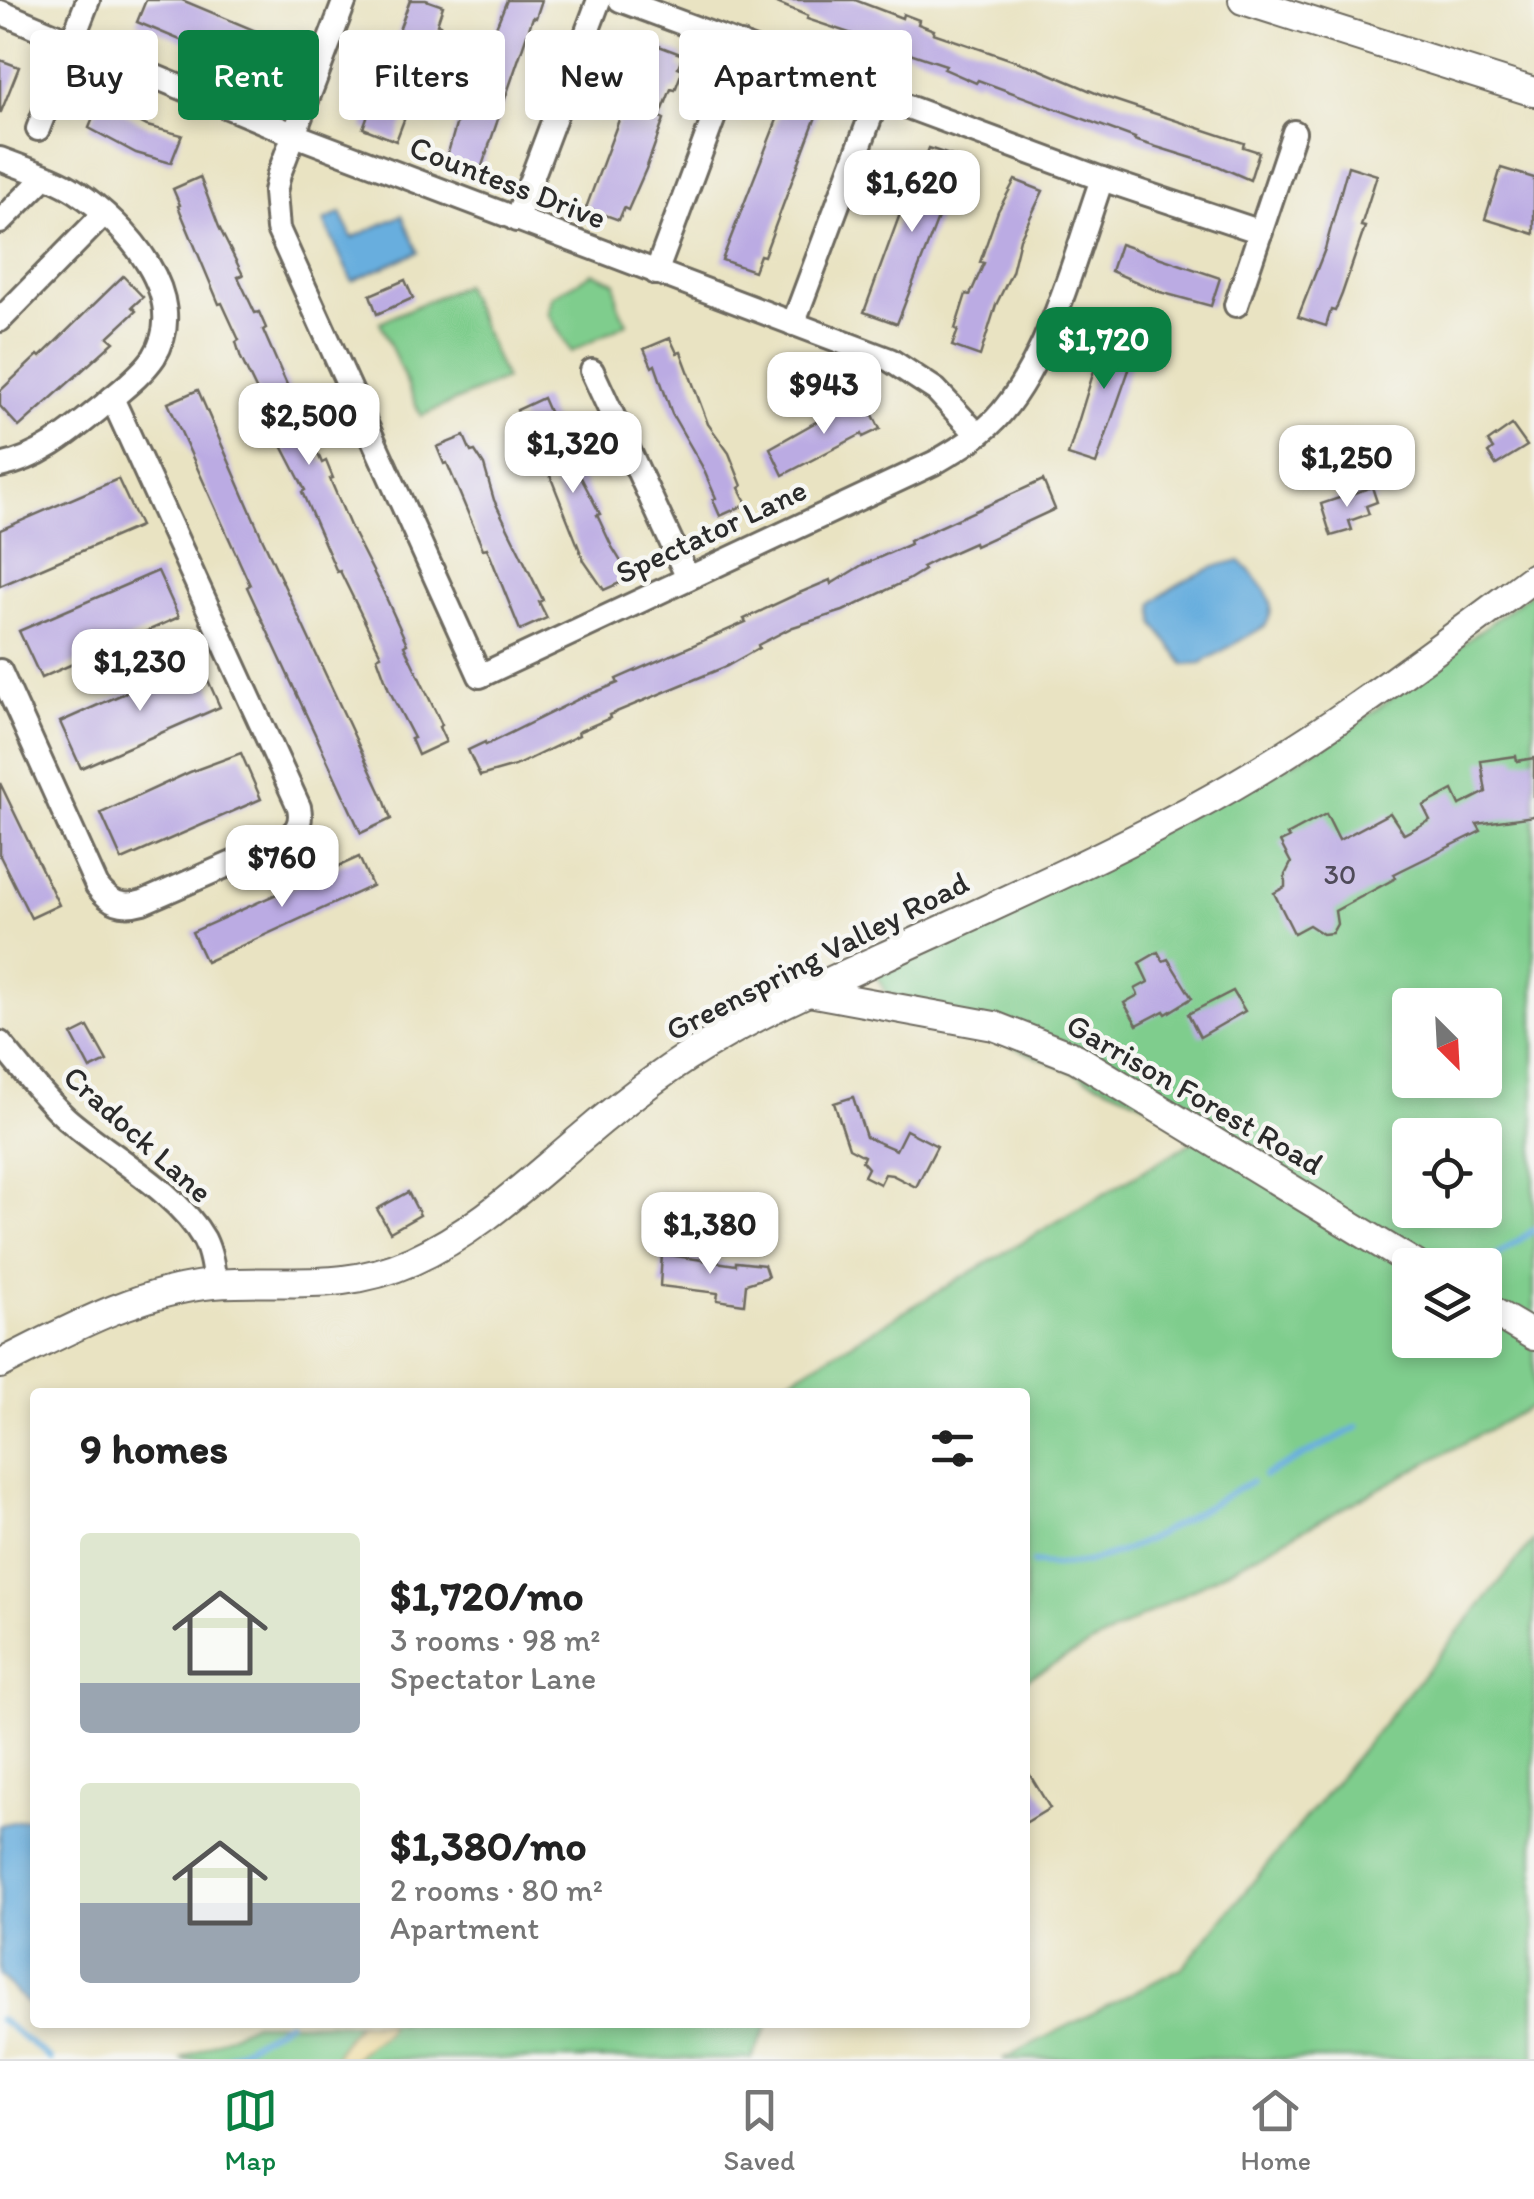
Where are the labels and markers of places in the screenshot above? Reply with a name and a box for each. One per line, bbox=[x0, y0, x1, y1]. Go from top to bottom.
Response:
pin: $1,620 bbox=[831, 150, 993, 235]
pin: $1,720 bbox=[1023, 307, 1185, 392]
pin: $943 bbox=[765, 352, 883, 437]
pin: $2,500 bbox=[228, 383, 390, 468]
pin: $1,320 bbox=[492, 411, 654, 496]
pin: $1,250 bbox=[1266, 425, 1428, 510]
pin: $1,230 bbox=[59, 629, 221, 714]
pin: $760 bbox=[223, 825, 341, 910]
pin: $1,380 bbox=[629, 1192, 791, 1277]

